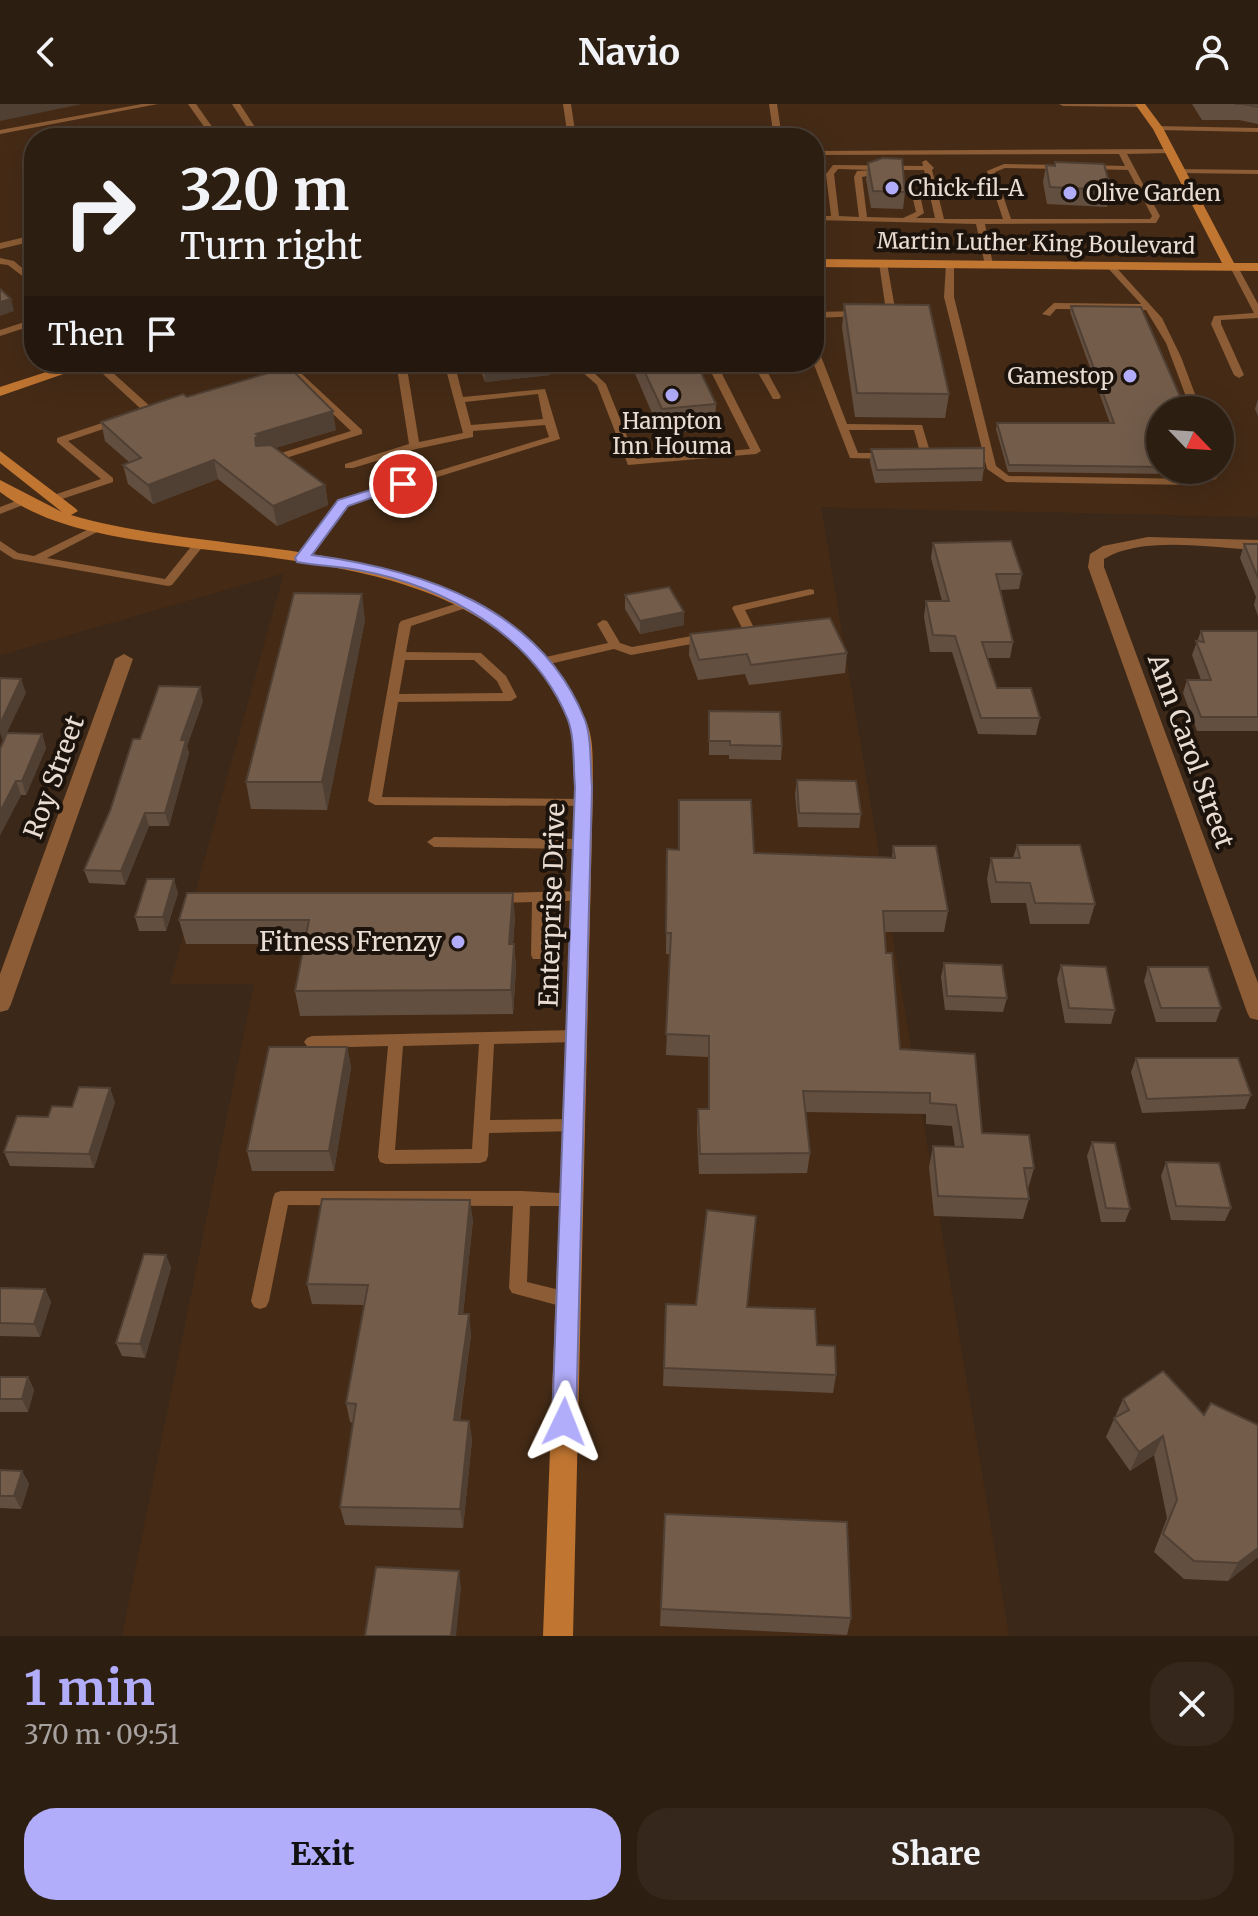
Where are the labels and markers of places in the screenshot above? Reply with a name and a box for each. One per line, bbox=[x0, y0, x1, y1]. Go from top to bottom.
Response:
place label: Chick-fil-A bbox=[908, 174, 1024, 202]
marker: Chick-fil-A bbox=[883, 179, 901, 197]
place label: Olive Garden bbox=[1086, 179, 1221, 207]
marker: Olive Garden bbox=[1061, 184, 1079, 202]
place label: Gamestop bbox=[1008, 362, 1114, 390]
marker: Gamestop bbox=[1121, 367, 1139, 385]
marker: Hampton Inn Houma bbox=[663, 386, 681, 404]
place label: Hampton Inn Houma bbox=[612, 407, 732, 460]
pin bbox=[369, 450, 437, 518]
place label: Fitness Frenzy bbox=[259, 925, 443, 958]
marker: Fitness Frenzy bbox=[449, 933, 467, 951]

